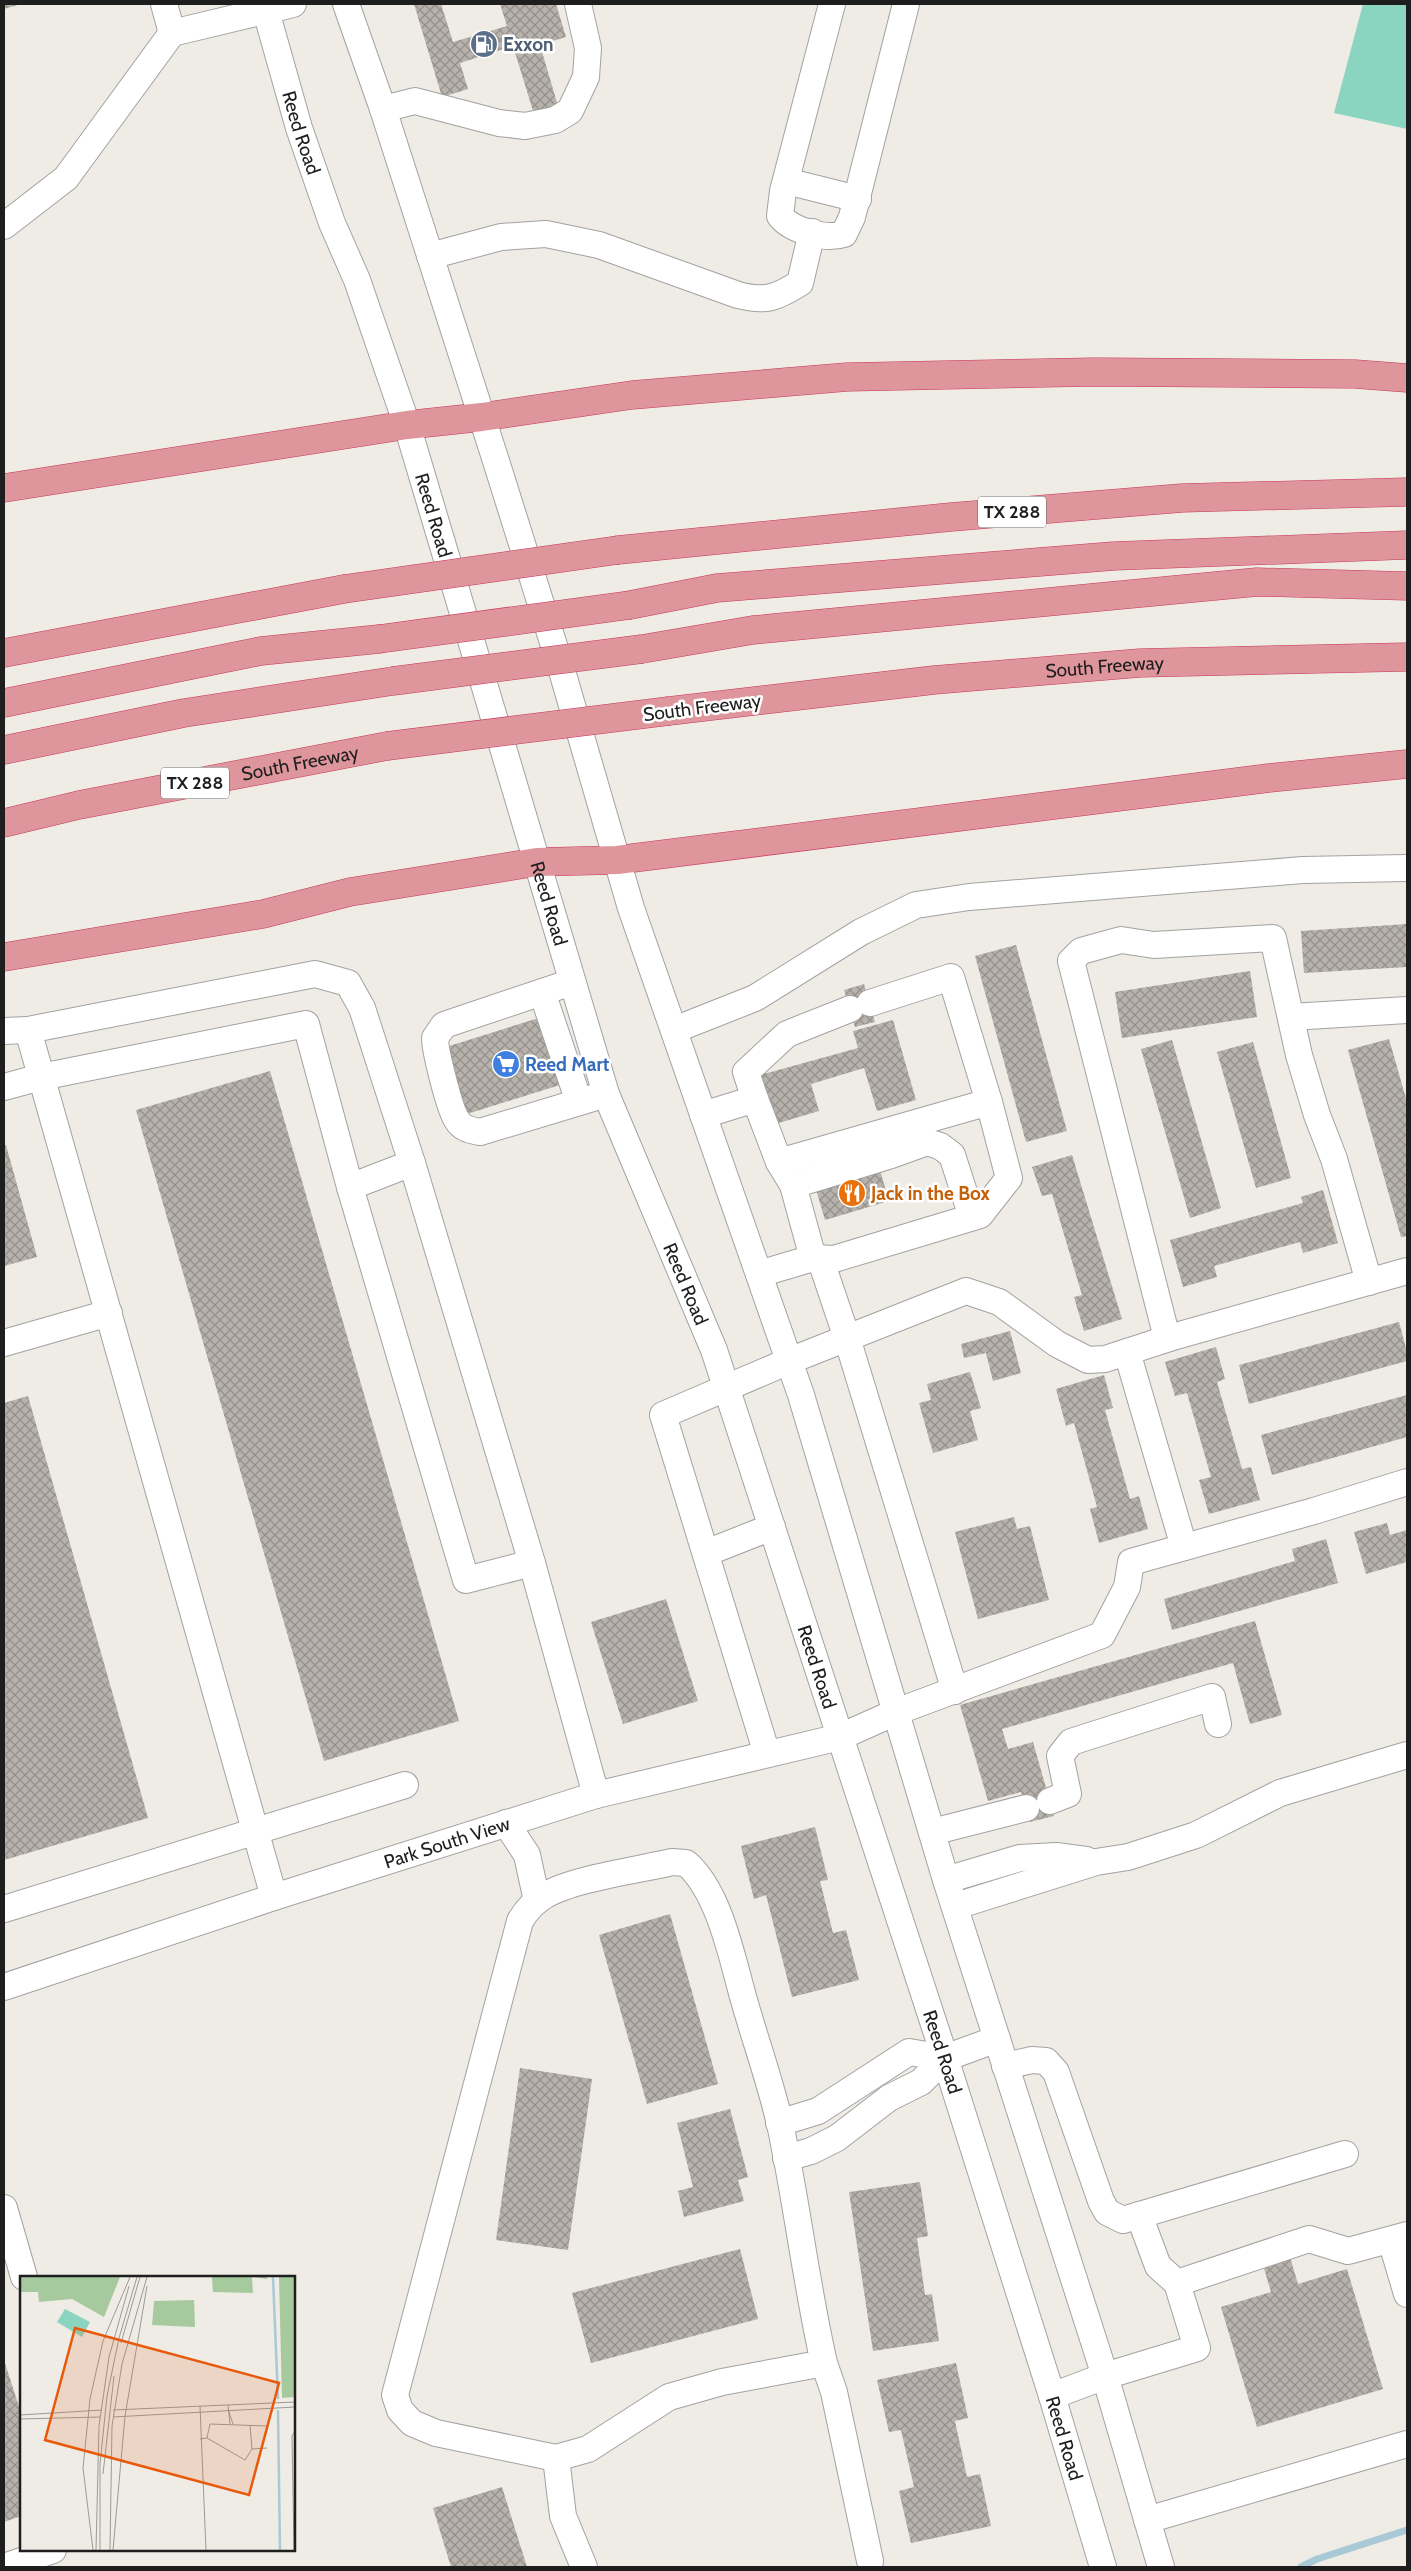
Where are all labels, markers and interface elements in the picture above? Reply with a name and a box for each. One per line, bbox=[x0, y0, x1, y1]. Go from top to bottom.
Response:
fuel station icon: Exxon bbox=[469, 29, 499, 59]
place label: Exxon bbox=[503, 33, 553, 56]
street label: Reed Road bbox=[277, 88, 325, 178]
street label: Reed Road bbox=[410, 470, 457, 560]
road number: TX 288 bbox=[978, 497, 1046, 528]
street label: South Freeway bbox=[1044, 651, 1165, 683]
street label: South Freeway bbox=[642, 689, 763, 726]
street label: South Freeway bbox=[239, 741, 361, 786]
road number: TX 288 bbox=[161, 768, 229, 798]
street label: Reed Road bbox=[525, 859, 572, 948]
supermarket icon: Reed Mart bbox=[491, 1049, 521, 1079]
place label: Reed Mart bbox=[525, 1053, 610, 1076]
restaurant icon: Jack in the Box bbox=[837, 1178, 867, 1208]
place label: Jack in the Box bbox=[870, 1182, 991, 1205]
street label: Reed Road bbox=[658, 1240, 713, 1328]
street label: Reed Road bbox=[792, 1622, 841, 1712]
street label: Park South View bbox=[381, 1812, 513, 1873]
street label: Reed Road bbox=[918, 2007, 967, 2097]
inset map bbox=[20, 2276, 295, 2551]
street label: Reed Road bbox=[1041, 2393, 1087, 2483]

